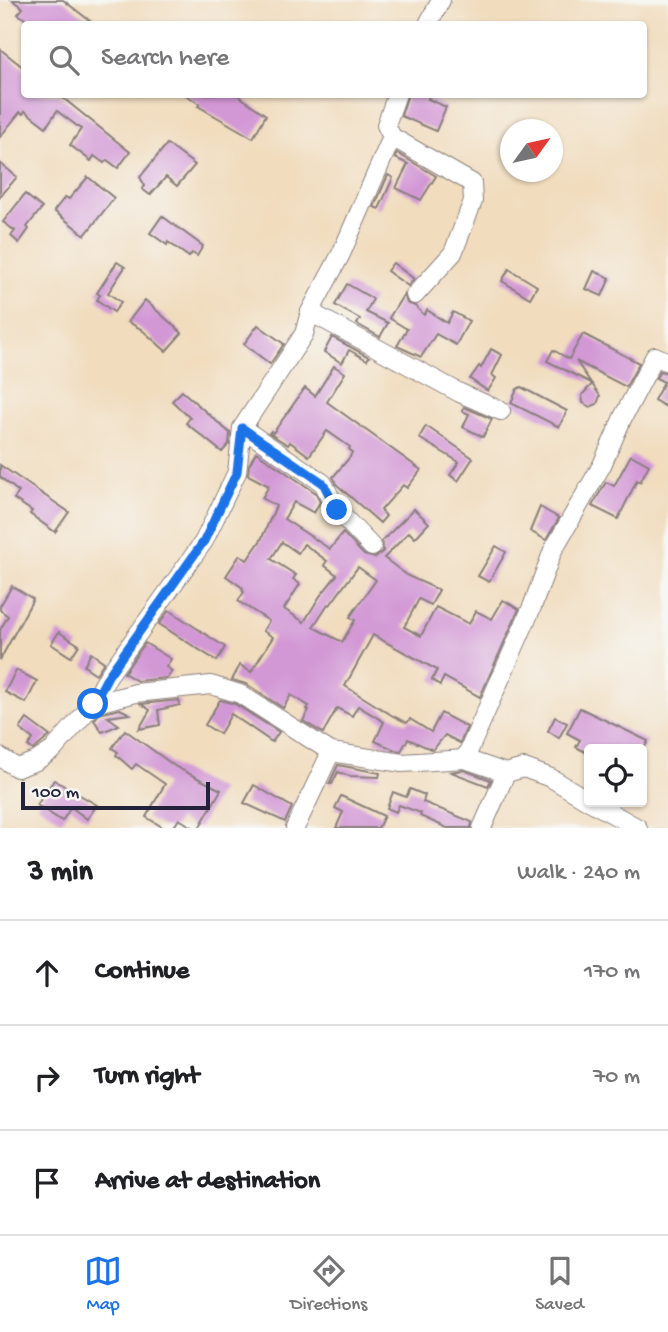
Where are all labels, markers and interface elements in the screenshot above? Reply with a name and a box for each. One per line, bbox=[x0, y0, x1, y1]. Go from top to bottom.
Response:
search box bbox=[21, 21, 647, 98]
icon: search bbox=[45, 41, 83, 79]
text: Search here bbox=[101, 44, 229, 75]
north arrow bbox=[500, 119, 563, 182]
route end bbox=[321, 494, 352, 525]
route start bbox=[77, 688, 108, 719]
map controls bbox=[584, 744, 647, 807]
button: locate bbox=[584, 744, 647, 807]
scale bar bbox=[21, 779, 210, 811]
text: 100 m bbox=[32, 782, 79, 805]
text: 3 min bbox=[28, 856, 93, 891]
text: Walk · 240 m bbox=[517, 860, 640, 887]
icon: ahead bbox=[28, 954, 66, 992]
text: Continue bbox=[95, 957, 189, 988]
text: 170 m bbox=[584, 959, 640, 986]
icon: right bbox=[28, 1059, 66, 1097]
text: Turn right bbox=[95, 1062, 199, 1093]
text: 70 m bbox=[593, 1064, 640, 1091]
icon: arrive bbox=[28, 1164, 66, 1202]
text: Arrive at destination bbox=[95, 1167, 320, 1198]
tab: Map bbox=[84, 1252, 122, 1317]
tab: Directions bbox=[290, 1252, 367, 1317]
tab: Saved bbox=[535, 1252, 584, 1317]

